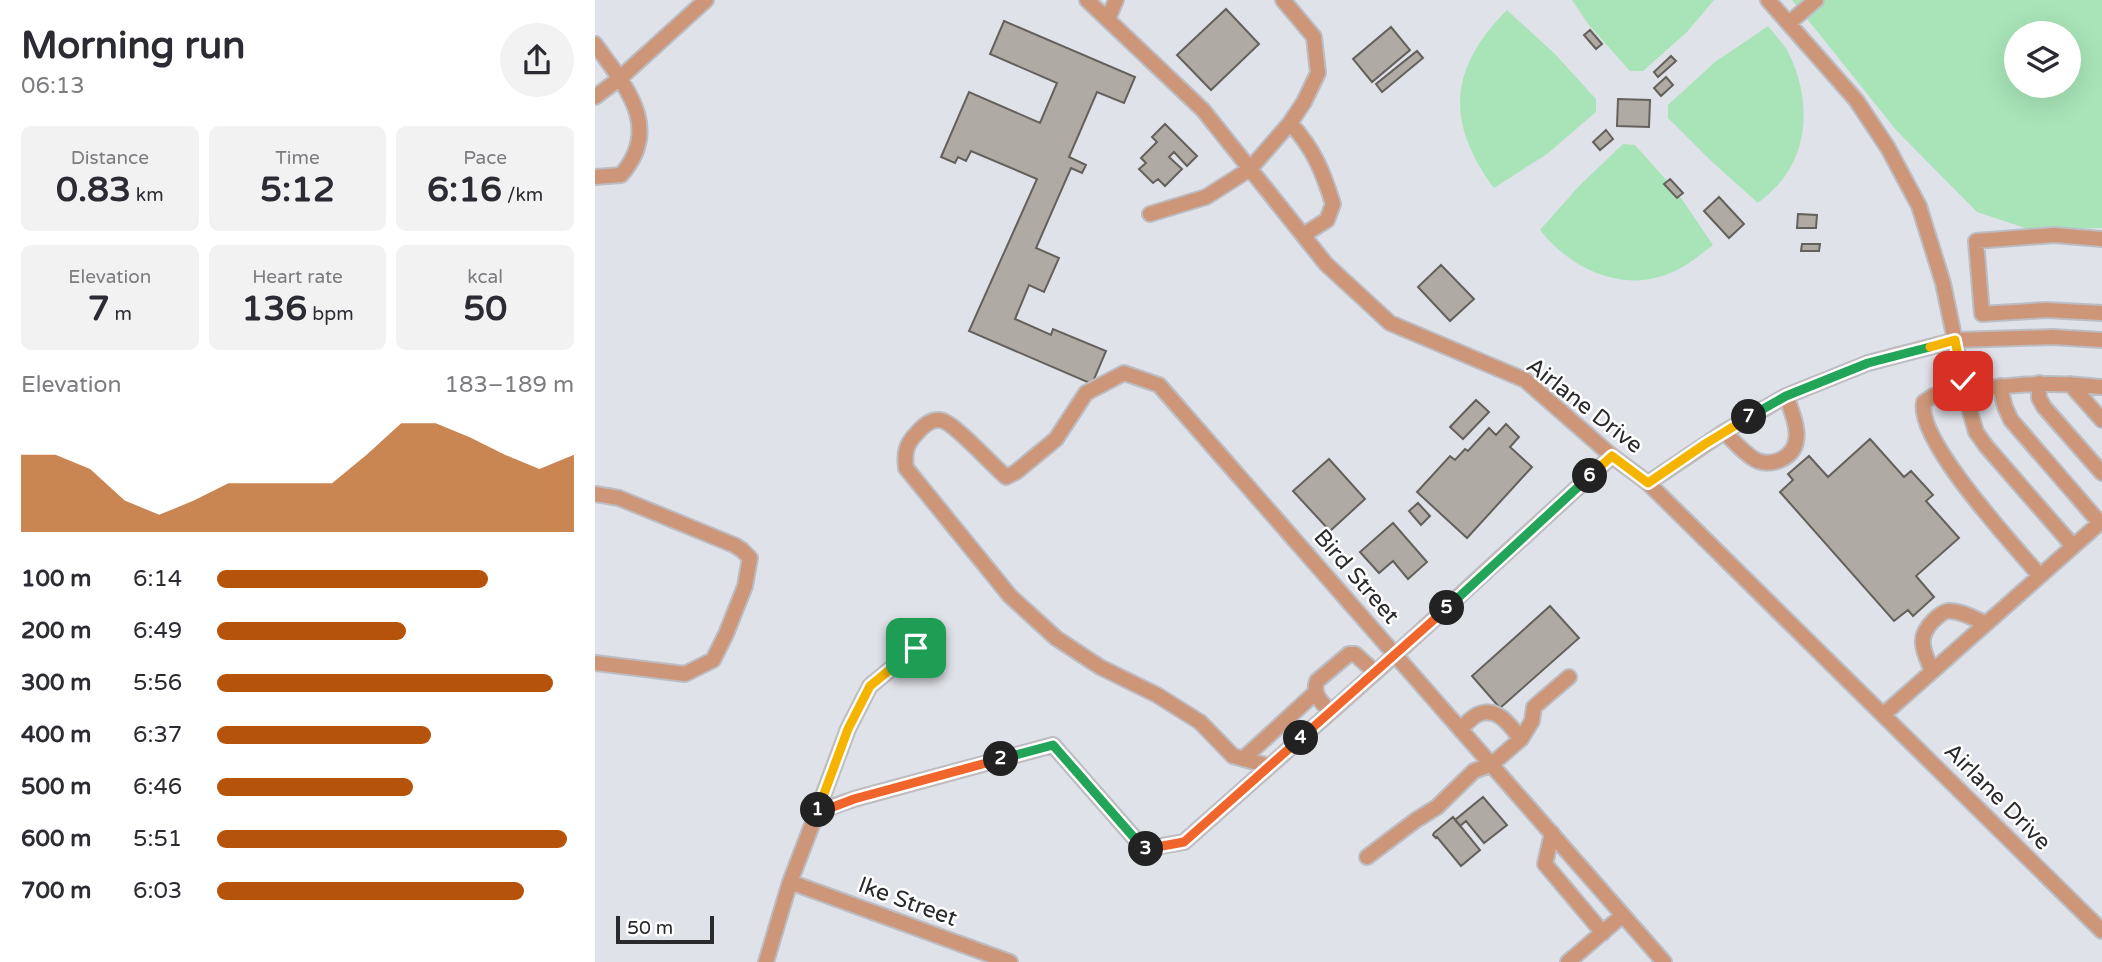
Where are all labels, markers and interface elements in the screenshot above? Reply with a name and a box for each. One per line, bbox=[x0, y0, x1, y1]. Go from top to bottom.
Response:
map controls bbox=[2004, 21, 2081, 98]
button: layers bbox=[2004, 21, 2081, 98]
text: Morning run bbox=[21, 23, 245, 69]
button: share bbox=[500, 23, 574, 97]
text: 06:13 bbox=[21, 72, 85, 100]
text: Distance bbox=[71, 147, 149, 169]
text: Time bbox=[275, 147, 320, 169]
text: Pace bbox=[463, 147, 507, 169]
text: 0.83 bbox=[56, 169, 131, 211]
text: 5:12 bbox=[260, 169, 335, 211]
text: 6:16 bbox=[427, 169, 502, 211]
text: km bbox=[131, 184, 164, 206]
text: /km bbox=[502, 184, 543, 206]
text: Elevation bbox=[68, 266, 151, 288]
text: Heart rate bbox=[252, 266, 343, 288]
text: kcal bbox=[467, 266, 503, 288]
text: 7 bbox=[88, 288, 110, 330]
text: 136 bbox=[241, 288, 307, 330]
text: 50 bbox=[463, 288, 507, 330]
text: m bbox=[110, 303, 132, 325]
text: bpm bbox=[307, 303, 354, 325]
pin bbox=[1933, 351, 1993, 411]
street label: Airlane Drive bbox=[1521, 352, 1648, 460]
icon: check bbox=[1944, 362, 1982, 400]
text: Elevation bbox=[21, 371, 122, 399]
text: 183–189 m bbox=[445, 371, 574, 399]
pin: 7 bbox=[1731, 400, 1767, 434]
text: 7 bbox=[1743, 405, 1754, 427]
pin: 6 bbox=[1573, 458, 1607, 494]
text: 6 bbox=[1584, 464, 1595, 486]
street label: Bird Street bbox=[1308, 524, 1405, 630]
text: 100 m bbox=[21, 565, 91, 593]
text: 6:14 bbox=[133, 565, 182, 593]
pin: 5 bbox=[1429, 590, 1465, 626]
text: 5 bbox=[1441, 596, 1452, 618]
text: 200 m bbox=[21, 617, 91, 645]
text: 6:49 bbox=[133, 617, 182, 645]
pin bbox=[886, 618, 946, 678]
icon: arrive bbox=[897, 629, 935, 667]
text: 300 m bbox=[21, 669, 91, 697]
text: 5:56 bbox=[133, 669, 182, 697]
pin: 4 bbox=[1283, 720, 1319, 756]
text: 400 m bbox=[21, 721, 91, 749]
text: 6:37 bbox=[133, 721, 182, 749]
text: 4 bbox=[1295, 726, 1306, 748]
street label: Airlane Drive bbox=[1938, 737, 2057, 856]
pin: 2 bbox=[983, 742, 1019, 776]
text: 2 bbox=[995, 747, 1006, 769]
text: 500 m bbox=[21, 773, 91, 801]
text: 6:46 bbox=[133, 773, 182, 801]
pin: 1 bbox=[801, 792, 836, 828]
text: 1 bbox=[812, 798, 823, 820]
text: 600 m bbox=[21, 825, 91, 853]
text: 5:51 bbox=[133, 825, 182, 853]
pin: 3 bbox=[1129, 832, 1163, 866]
text: 3 bbox=[1140, 837, 1151, 859]
street label: Ike Street bbox=[854, 871, 961, 933]
text: 700 m bbox=[21, 877, 91, 905]
text: 6:03 bbox=[133, 877, 182, 905]
scale bar bbox=[616, 913, 714, 945]
text: 50 m bbox=[627, 917, 673, 939]

